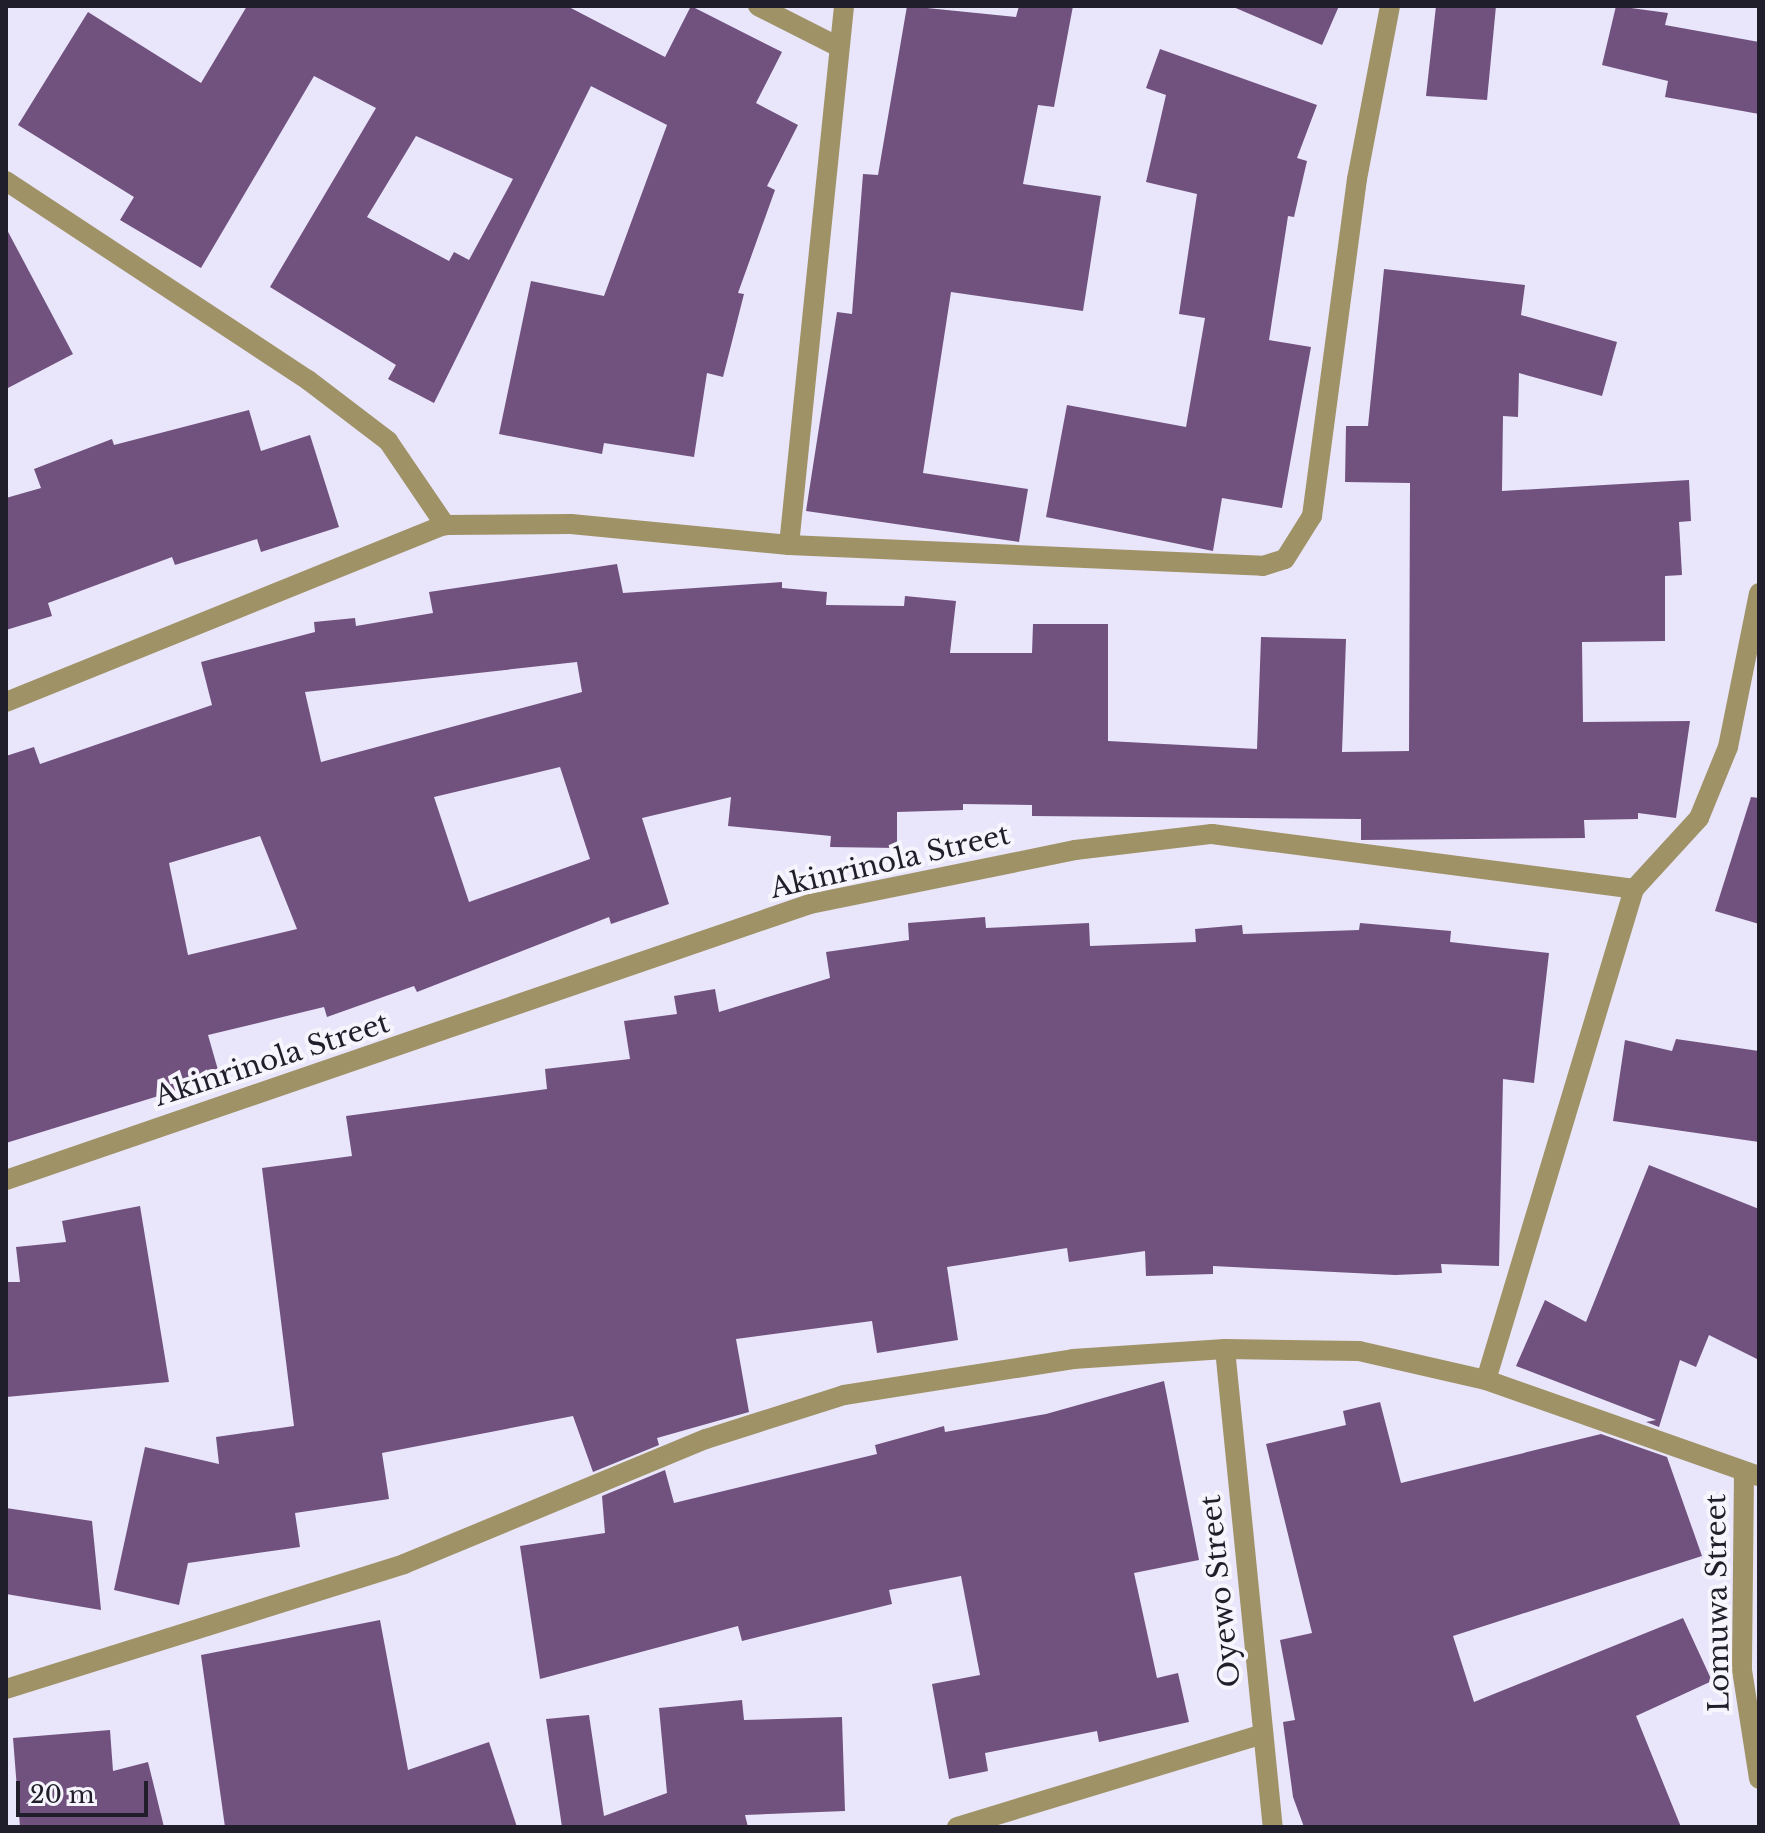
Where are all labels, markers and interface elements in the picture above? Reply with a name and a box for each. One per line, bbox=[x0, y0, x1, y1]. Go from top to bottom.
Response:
street label: Akinrinola Street bbox=[767, 818, 1013, 906]
street label: Akinrinola Street bbox=[150, 1006, 394, 1114]
street label: Oyewo Street bbox=[1194, 1493, 1248, 1689]
street label: Lomuwa Street bbox=[1699, 1493, 1737, 1713]
scale bar bbox=[20, 1765, 152, 1815]
text: 20 m bbox=[30, 1780, 95, 1809]

